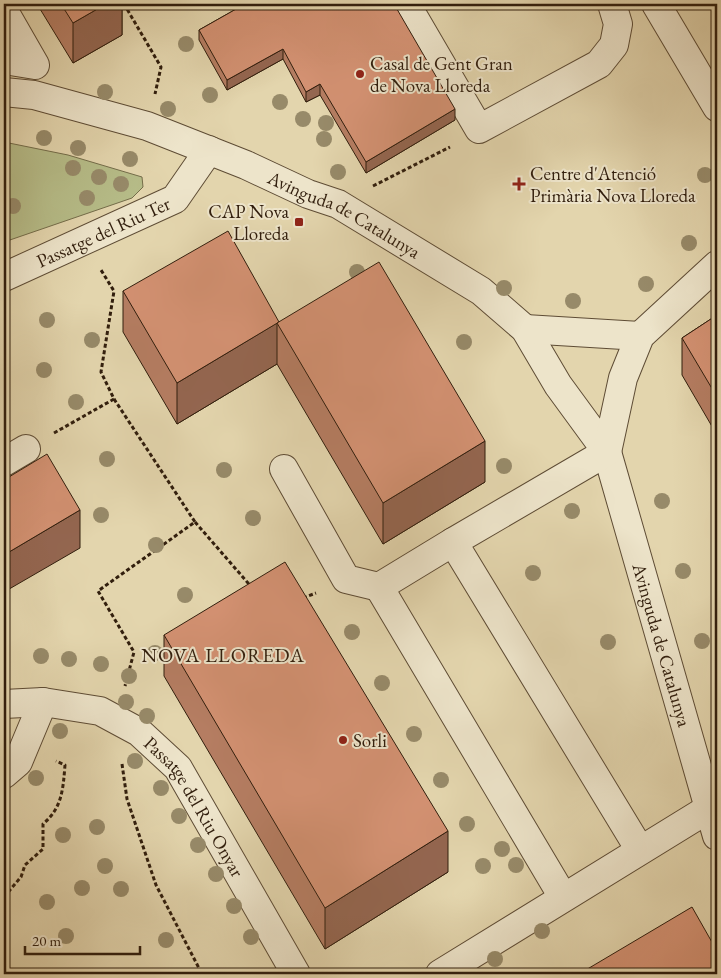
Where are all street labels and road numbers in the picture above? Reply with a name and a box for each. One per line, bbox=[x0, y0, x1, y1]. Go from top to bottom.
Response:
street label: Avinguda de Catalunya bbox=[263, 164, 426, 264]
street label: Passatge del Riu Ter bbox=[32, 190, 175, 273]
street label: Avinguda de Catalunya bbox=[627, 559, 698, 730]
street label: Passatge del Riu Onyar bbox=[139, 730, 251, 882]

